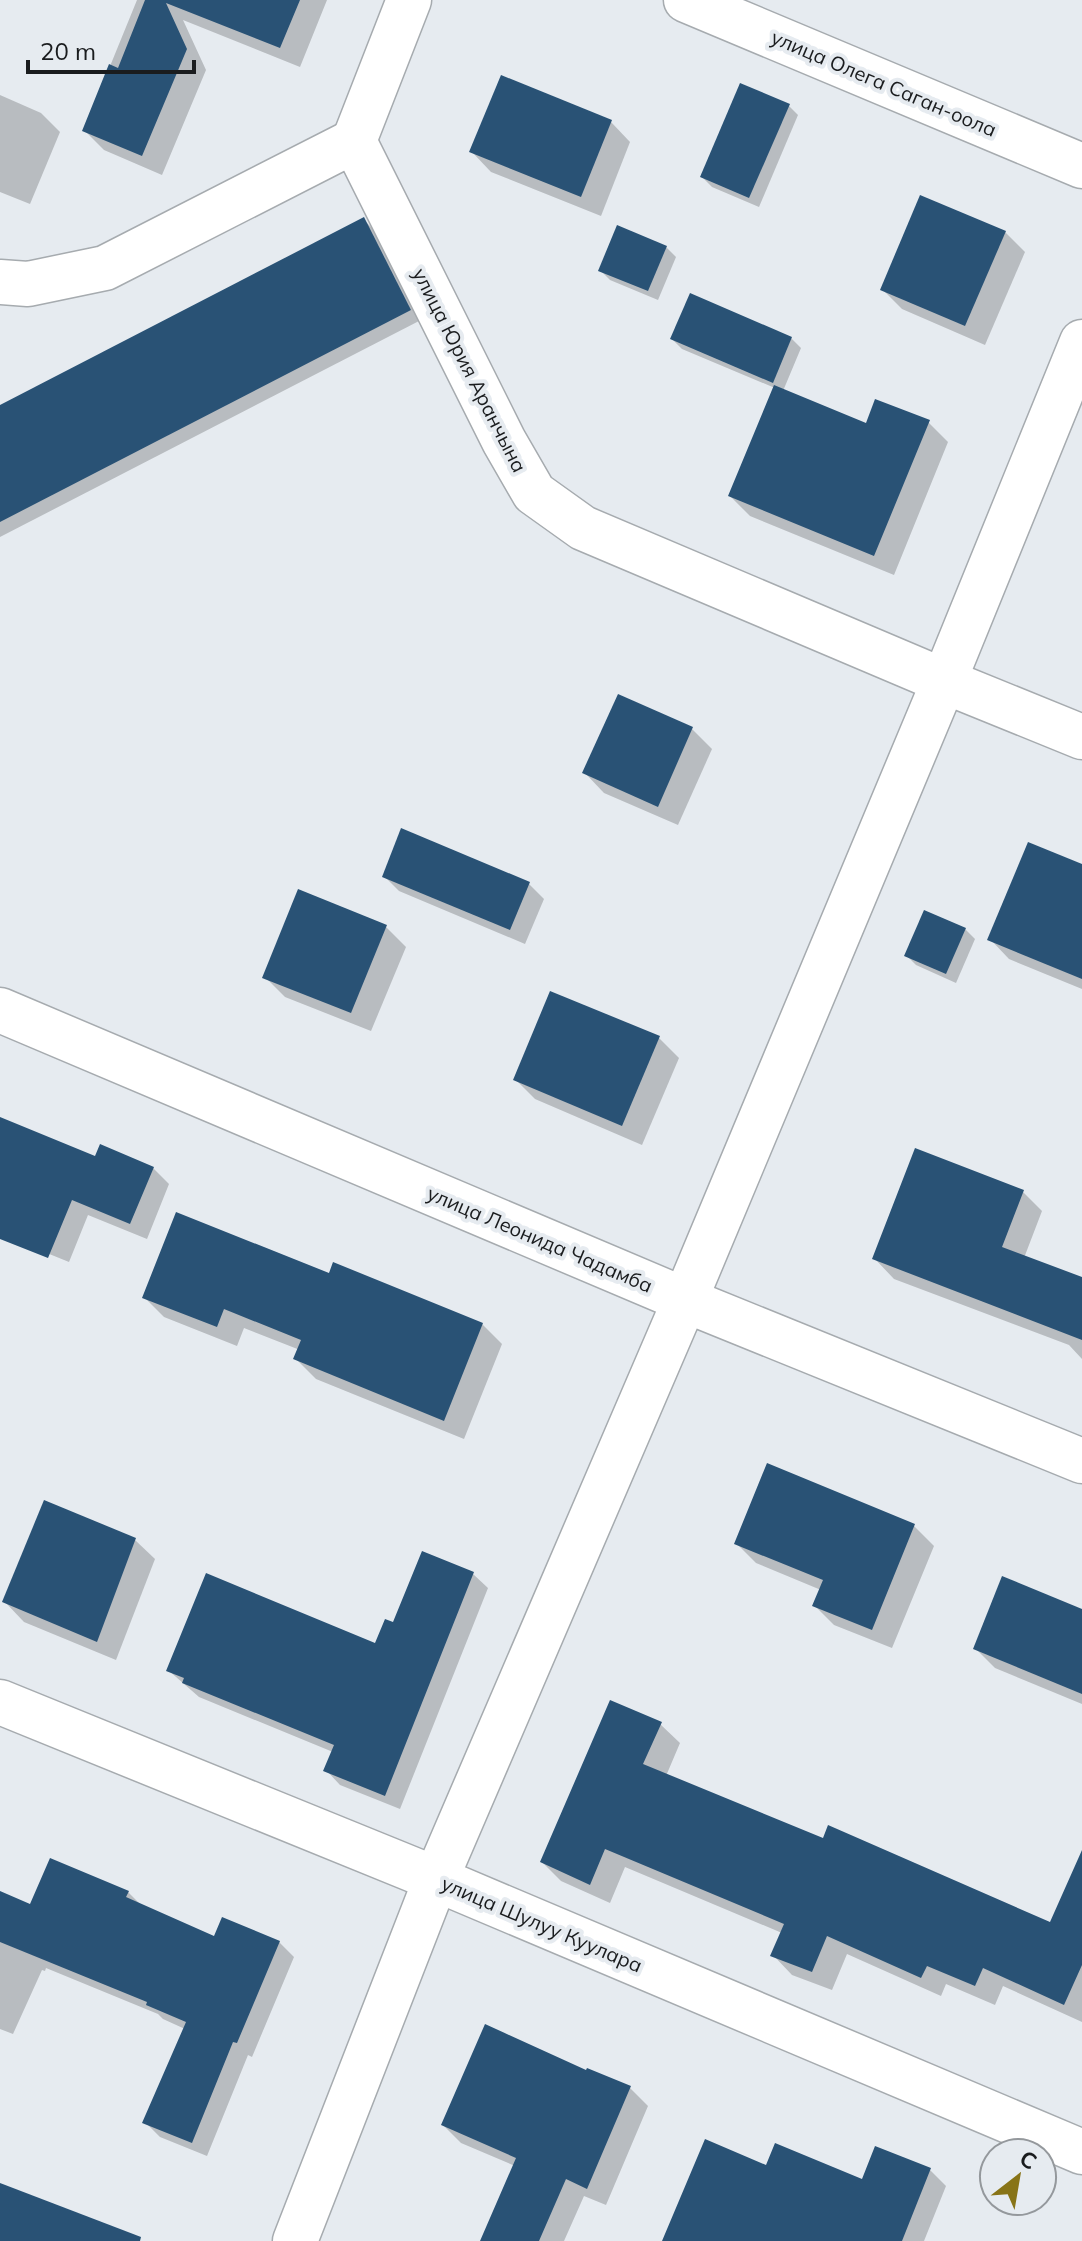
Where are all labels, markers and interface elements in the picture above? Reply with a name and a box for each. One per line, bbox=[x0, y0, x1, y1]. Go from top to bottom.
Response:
scale bar bbox=[28, 24, 194, 74]
street label: улица Олега Саган-оола bbox=[768, 24, 1000, 142]
text: 20 m bbox=[40, 36, 96, 66]
street label: улица Юрия Аранчына bbox=[408, 264, 532, 476]
street label: улица Леонида Чадамба bbox=[423, 1180, 657, 1298]
street label: улица Шулуу Куулара bbox=[438, 1870, 646, 1978]
north arrow bbox=[978, 2137, 1058, 2217]
text: С bbox=[1015, 2144, 1042, 2176]

